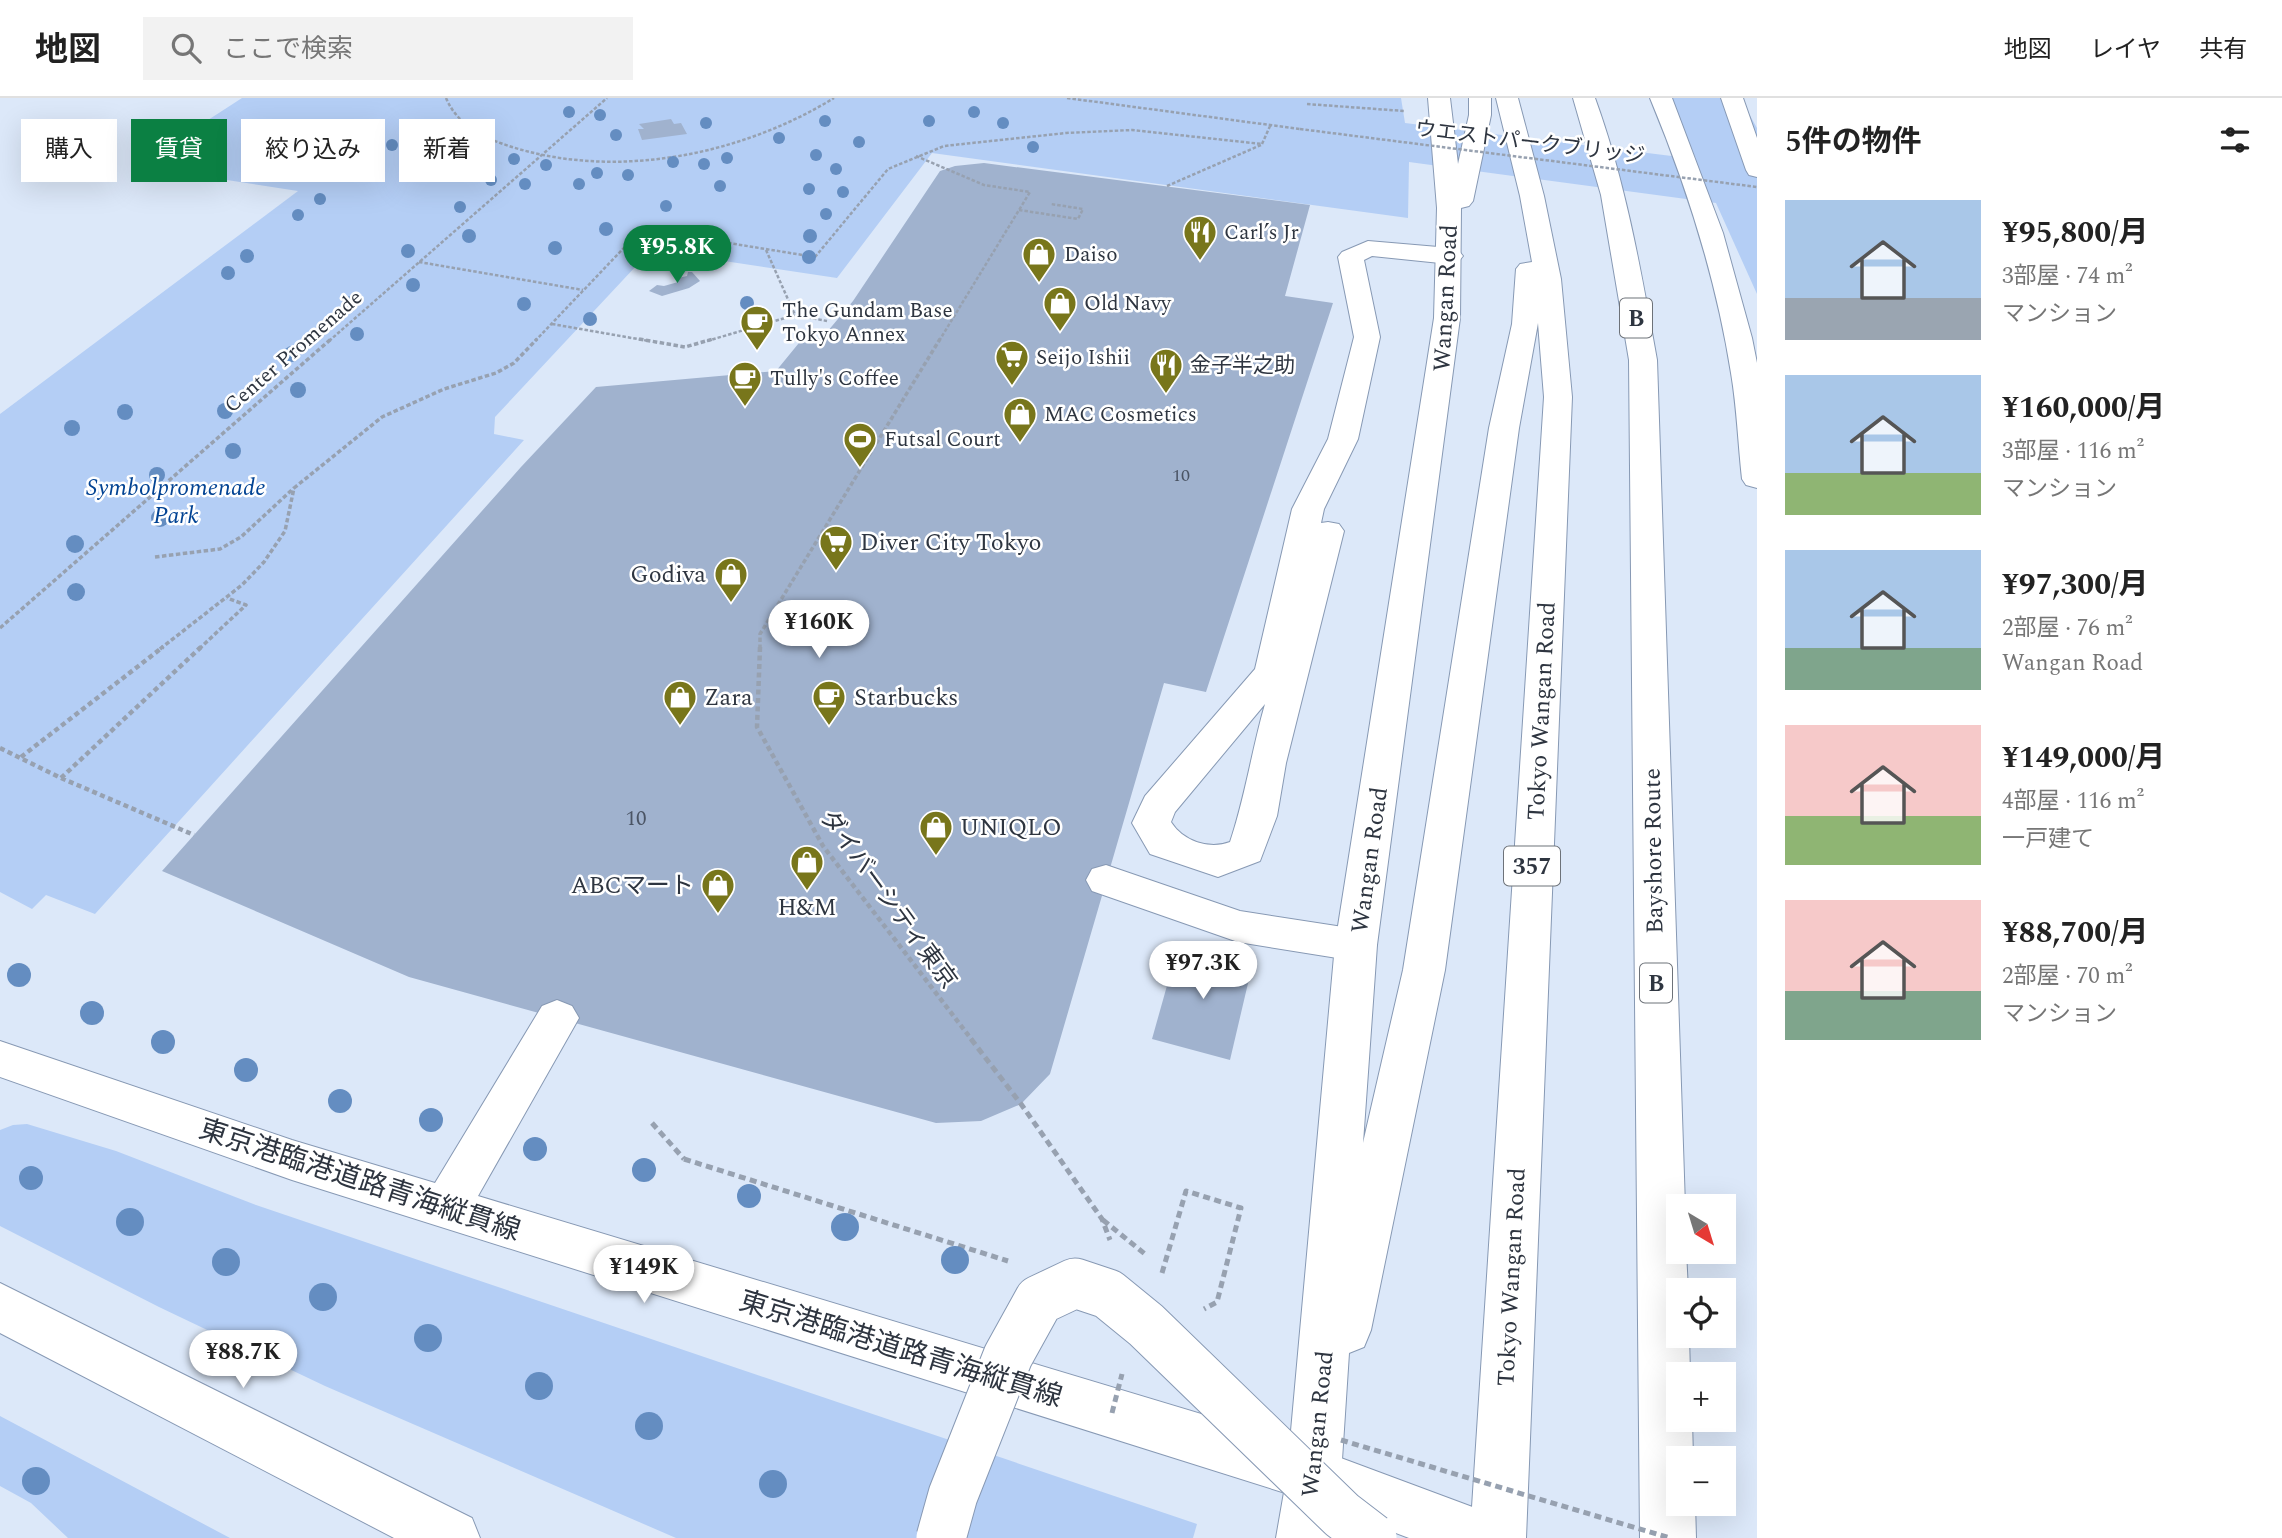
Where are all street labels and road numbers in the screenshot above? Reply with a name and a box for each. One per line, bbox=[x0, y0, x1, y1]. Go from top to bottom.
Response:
street label: ウエストパークブリッジ bbox=[1413, 113, 1646, 173]
street label: Wangan Road bbox=[1424, 224, 1468, 373]
street label: Center Promenade bbox=[217, 283, 370, 421]
road number: B bbox=[1620, 298, 1652, 338]
street label: Tokyo Wangan Road bbox=[1518, 601, 1566, 821]
street label: Bayshore Route bbox=[1635, 768, 1673, 934]
street label: Wangan Road bbox=[1342, 785, 1398, 936]
street label: ダイバーシティ東京 bbox=[811, 803, 966, 997]
road number: 357 bbox=[1504, 846, 1560, 886]
road number: B bbox=[1640, 964, 1672, 1002]
street label: 東京港臨港道路青海縦貫線 bbox=[193, 1108, 526, 1253]
street label: Tokyo Wangan Road bbox=[1488, 1167, 1536, 1387]
street label: 東京港臨港道路青海縦貫線 bbox=[734, 1280, 1068, 1419]
street label: Wangan Road bbox=[1292, 1349, 1344, 1499]

